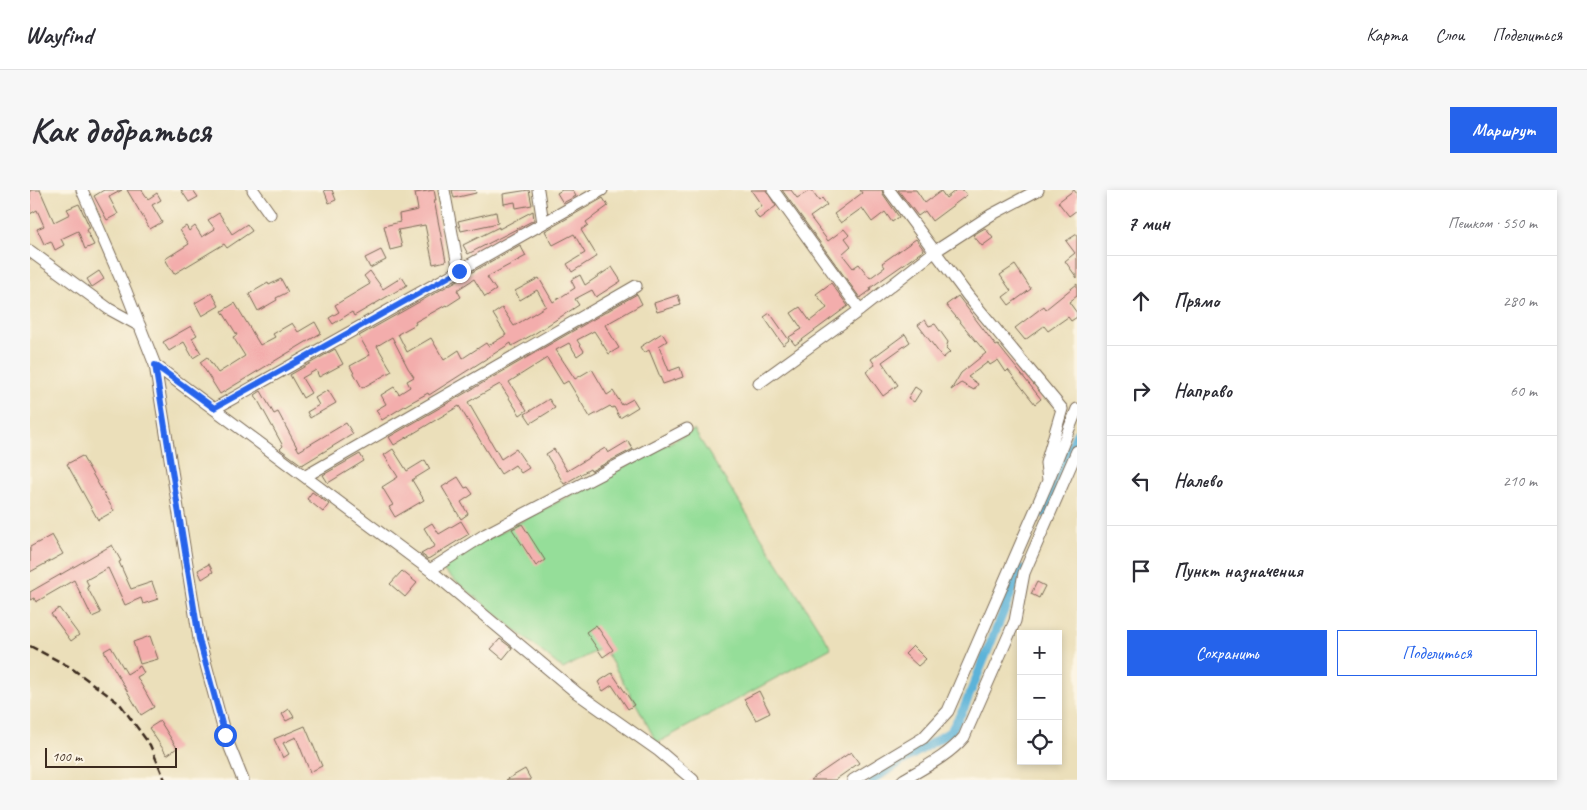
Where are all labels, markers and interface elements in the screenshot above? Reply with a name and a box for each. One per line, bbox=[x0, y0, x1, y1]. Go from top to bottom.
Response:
text: Wayfind bbox=[25, 20, 92, 50]
text: Карта bbox=[1366, 24, 1407, 46]
text: Слои bbox=[1435, 24, 1464, 46]
text: Поделиться bbox=[1492, 24, 1562, 46]
button: Маршрут bbox=[1450, 107, 1557, 153]
text: Как добраться bbox=[30, 108, 211, 153]
text: 7 мин bbox=[1127, 210, 1170, 236]
text: Пешком · 550 m bbox=[1448, 213, 1537, 233]
route end bbox=[448, 260, 471, 283]
icon: ahead bbox=[1127, 287, 1155, 315]
text: Прямо bbox=[1174, 289, 1219, 313]
text: 280 m bbox=[1503, 291, 1537, 311]
icon: right bbox=[1127, 377, 1155, 405]
text: Направо bbox=[1174, 379, 1232, 403]
text: 60 m bbox=[1510, 381, 1537, 401]
icon: left bbox=[1127, 467, 1155, 495]
text: Налево bbox=[1174, 469, 1222, 493]
text: 210 m bbox=[1503, 471, 1537, 491]
icon: arrive bbox=[1127, 557, 1155, 585]
text: Пункт назначения bbox=[1174, 559, 1303, 583]
map controls bbox=[1017, 630, 1062, 765]
button: + bbox=[1017, 630, 1062, 675]
button: Сохранить bbox=[1127, 630, 1327, 676]
button: Поделиться bbox=[1337, 630, 1537, 676]
button: − bbox=[1017, 675, 1062, 720]
button: locate bbox=[1017, 720, 1062, 765]
route start bbox=[214, 724, 237, 747]
scale bar bbox=[45, 745, 178, 768]
text: 100 m bbox=[52, 748, 82, 765]

